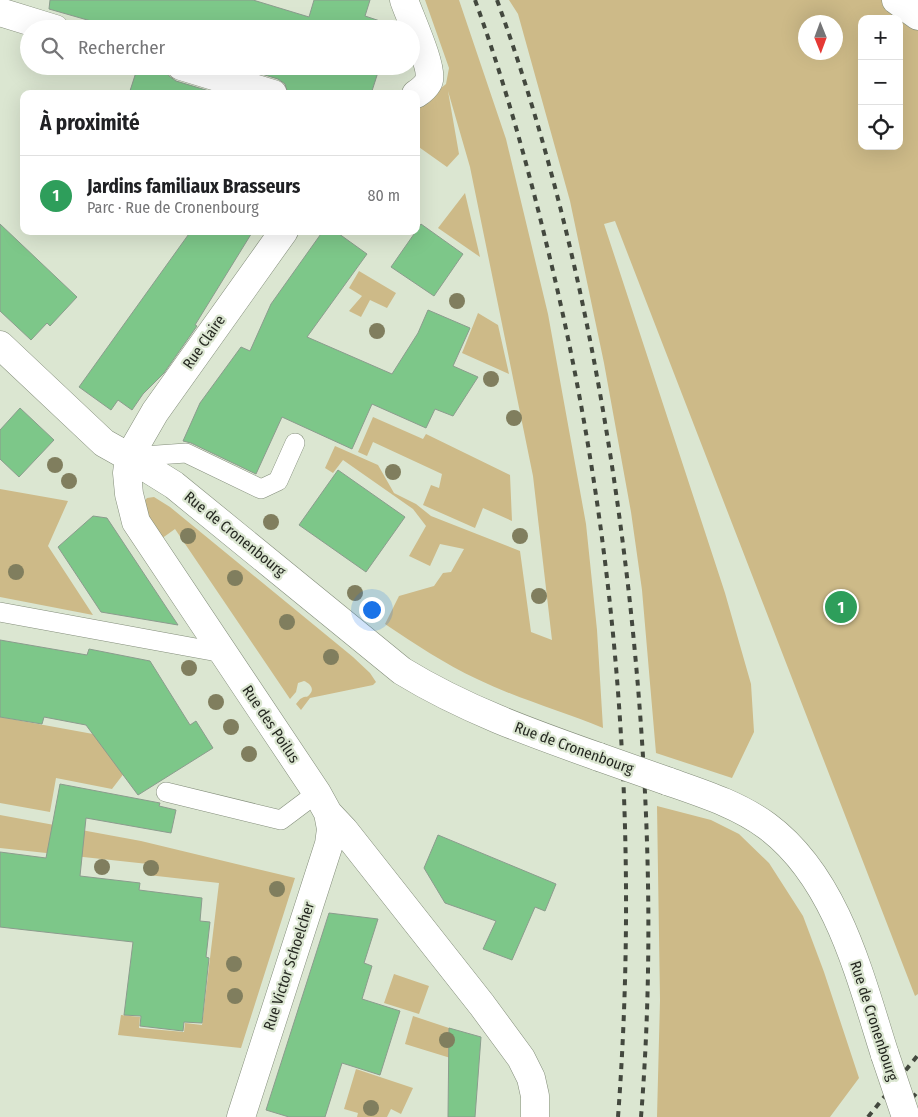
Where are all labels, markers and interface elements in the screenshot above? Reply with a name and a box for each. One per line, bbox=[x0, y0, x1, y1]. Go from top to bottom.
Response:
north arrow bbox=[798, 15, 843, 60]
map controls bbox=[858, 15, 903, 150]
button: + bbox=[858, 15, 903, 60]
search box bbox=[20, 20, 420, 75]
icon: search bbox=[38, 34, 66, 62]
text: Rechercher bbox=[78, 36, 165, 59]
button: − bbox=[858, 60, 903, 105]
button: locate bbox=[858, 105, 903, 150]
text: À proximité bbox=[40, 110, 140, 136]
text: Jardins familiaux Brasseurs bbox=[87, 175, 300, 198]
text: 1 bbox=[53, 186, 59, 205]
text: 80 m bbox=[368, 186, 400, 205]
text: Parc · Rue de Cronenbourg bbox=[87, 198, 259, 217]
street label: Rue Claire bbox=[179, 312, 229, 372]
street label: Rue de Cronenbourg bbox=[181, 488, 289, 580]
pin: 1 bbox=[825, 588, 857, 626]
your location bbox=[359, 597, 385, 623]
street label: Rue des Poilus bbox=[238, 682, 304, 766]
street label: Rue de Cronenbourg bbox=[512, 718, 636, 778]
street label: Rue Victor Schoelcher bbox=[260, 899, 319, 1033]
street label: Rue de Cronenbourg bbox=[846, 959, 902, 1083]

